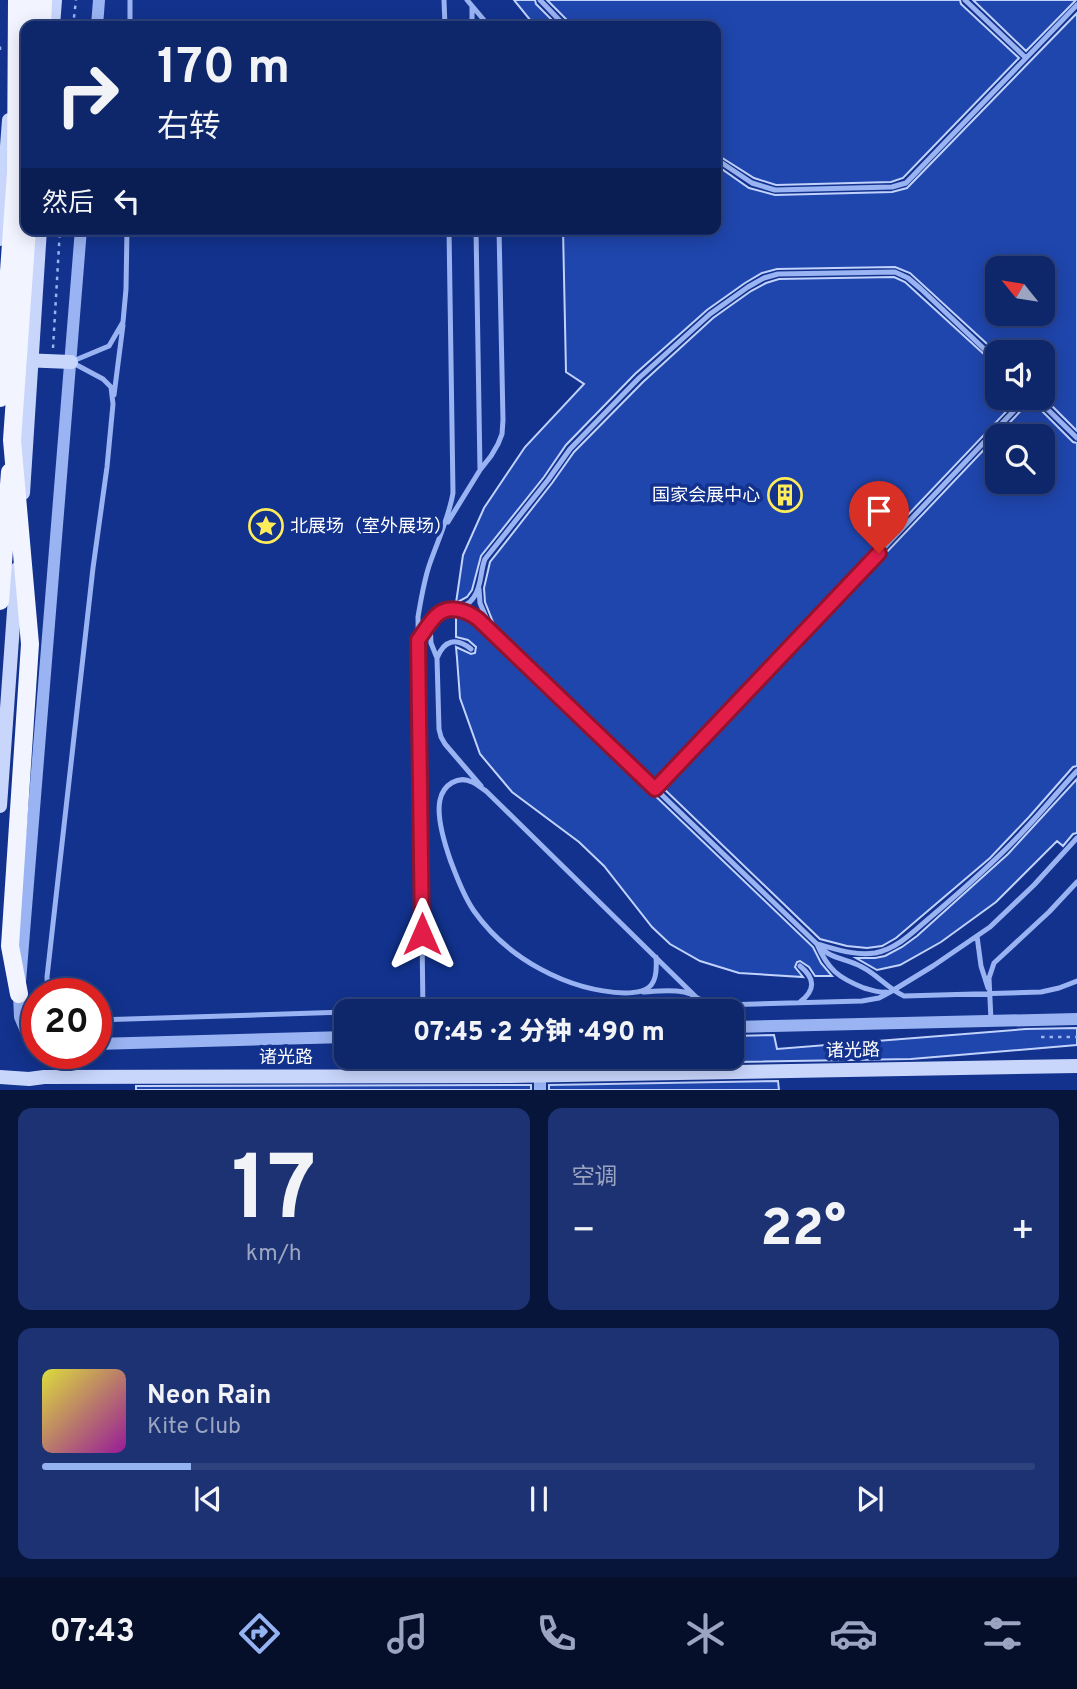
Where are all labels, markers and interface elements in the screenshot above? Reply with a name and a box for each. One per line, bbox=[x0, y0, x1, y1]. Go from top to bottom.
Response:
text: 170 m bbox=[157, 39, 290, 101]
icon: right bbox=[42, 49, 133, 140]
text: 右转 bbox=[157, 109, 221, 149]
icon: left bbox=[108, 182, 146, 220]
text: 然后 bbox=[42, 188, 94, 221]
north arrow bbox=[985, 256, 1055, 326]
map controls bbox=[985, 256, 1055, 494]
button: sound bbox=[985, 340, 1055, 410]
button: search bbox=[985, 424, 1055, 494]
building icon: 国家会展中心 bbox=[766, 476, 804, 514]
pin bbox=[849, 481, 909, 553]
place label: 国家会展中心 bbox=[652, 485, 760, 508]
icon: arrive bbox=[860, 492, 898, 530]
place icon: 北展场（室外展场） bbox=[247, 507, 285, 545]
place label: 北展场（室外展场） bbox=[290, 516, 452, 539]
position arrow bbox=[385, 897, 459, 971]
speed limit sign: 20 bbox=[21, 978, 112, 1069]
text: 07:45 · 2 分钟 · 490 m bbox=[413, 1017, 665, 1050]
street label: 诸光路 bbox=[826, 1040, 880, 1063]
street label: 诸光路 bbox=[259, 1047, 313, 1070]
text: 17 bbox=[231, 1137, 316, 1252]
text: 空调 bbox=[572, 1164, 618, 1193]
text: 22° bbox=[761, 1198, 846, 1264]
text: − bbox=[572, 1208, 596, 1257]
text: + bbox=[1010, 1208, 1035, 1257]
text: km/h bbox=[246, 1240, 302, 1269]
text: Neon Rain bbox=[147, 1380, 272, 1413]
text: Kite Club bbox=[147, 1413, 241, 1442]
icon: previous bbox=[189, 1480, 227, 1518]
icon: pause bbox=[520, 1480, 558, 1518]
icon: next bbox=[851, 1480, 889, 1518]
icon: directions bbox=[235, 1609, 284, 1658]
icon: music bbox=[383, 1609, 432, 1658]
icon: phone bbox=[532, 1609, 581, 1658]
icon: climate bbox=[681, 1609, 730, 1658]
icon: car bbox=[829, 1609, 878, 1658]
icon: filters bbox=[978, 1609, 1027, 1658]
text: 07:43 bbox=[50, 1613, 135, 1653]

